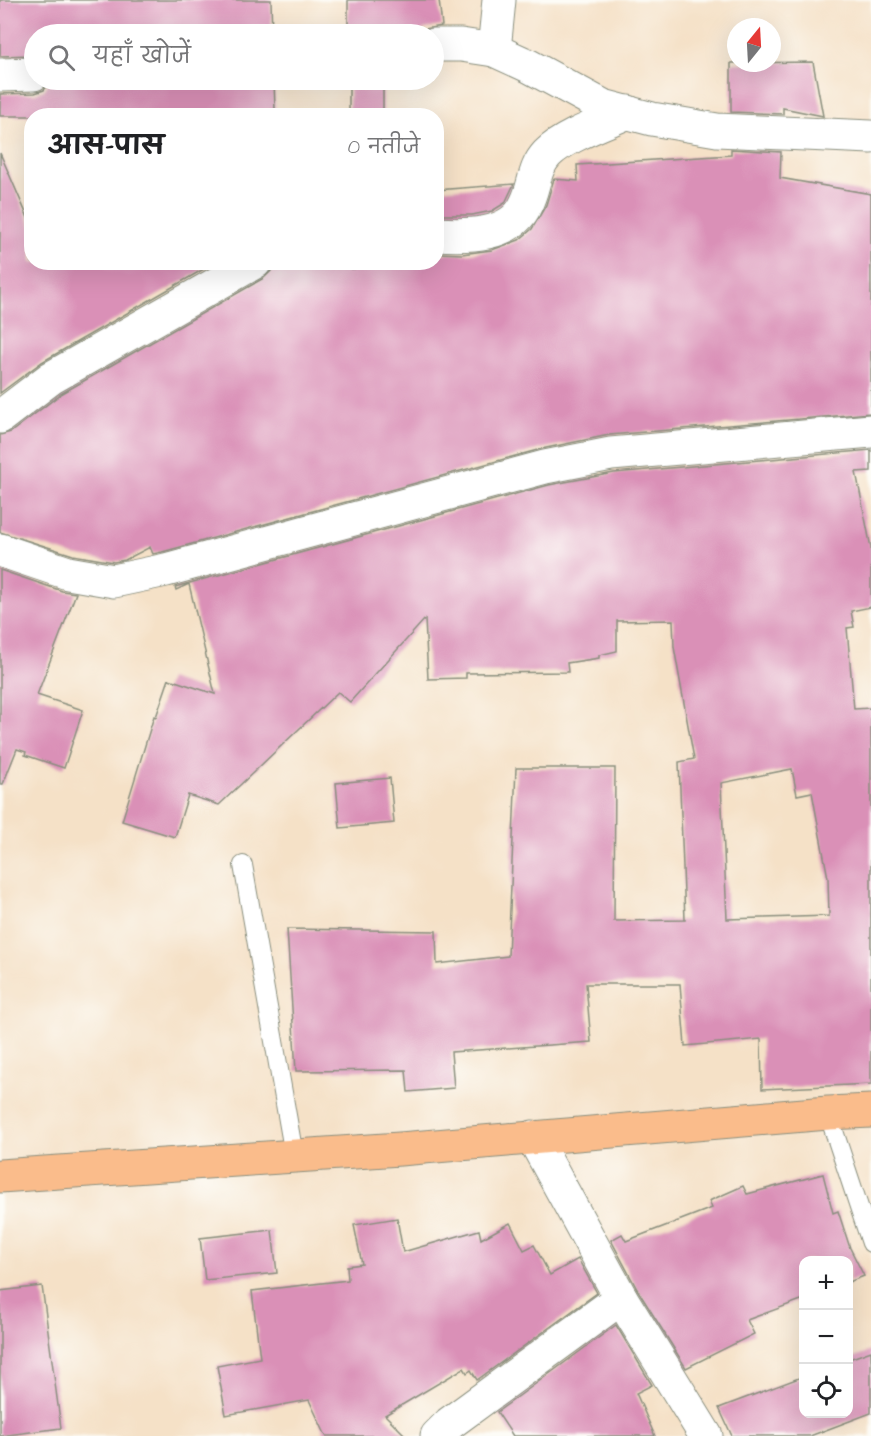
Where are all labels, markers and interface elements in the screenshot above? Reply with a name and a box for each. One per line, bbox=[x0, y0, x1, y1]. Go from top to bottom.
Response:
north arrow bbox=[727, 18, 781, 72]
search box bbox=[24, 24, 444, 90]
icon: search bbox=[45, 41, 78, 74]
text: यहाँ खोजें bbox=[93, 41, 191, 72]
text: आस-पास bbox=[48, 128, 164, 164]
text: 0 नतीजे bbox=[348, 133, 420, 161]
map controls bbox=[799, 1256, 853, 1418]
button: + bbox=[799, 1256, 853, 1310]
button: − bbox=[799, 1310, 853, 1364]
button: locate bbox=[799, 1364, 853, 1418]

